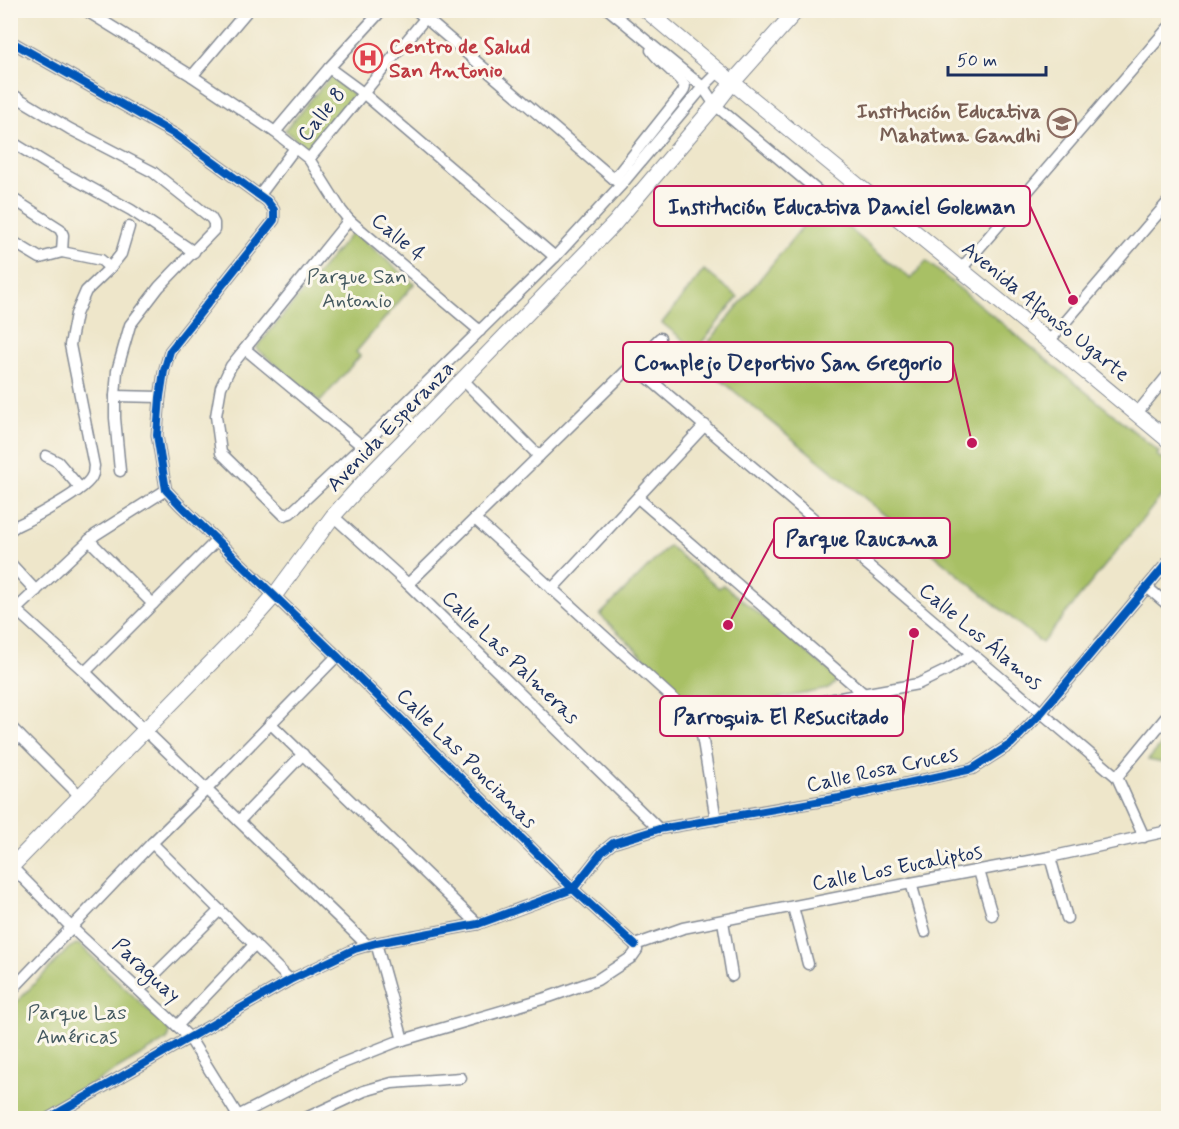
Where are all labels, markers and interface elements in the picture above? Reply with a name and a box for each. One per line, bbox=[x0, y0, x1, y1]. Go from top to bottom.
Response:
place label: Centro de Salud San Antonio bbox=[389, 33, 530, 85]
scale bar bbox=[948, 39, 1046, 77]
hospital icon: Centro de Salud San Antonio bbox=[352, 42, 384, 74]
text: 50 m bbox=[957, 49, 997, 73]
street label: Calle 8 bbox=[291, 81, 352, 148]
place label: Institución Educativa Mahatma Gandhi bbox=[857, 98, 1041, 150]
school or university icon: Institución Educativa Mahatma Gandhi bbox=[1046, 107, 1078, 139]
callout: Institución Educativa Daniel Goleman bbox=[654, 186, 1030, 226]
text: Institución Educativa Daniel Goleman bbox=[668, 194, 1016, 222]
street label: Calle 4 bbox=[365, 207, 432, 269]
street label: Avenida Alfonso Ugarte bbox=[954, 235, 1135, 390]
park label: Parque San Antonio bbox=[307, 263, 407, 315]
callout: Complejo Deportivo San Gregorio bbox=[623, 342, 953, 382]
text: Complejo Deportivo San Gregorio bbox=[634, 350, 942, 381]
street label: Avenida Esperanza bbox=[321, 355, 461, 498]
callout: Parque Raucana bbox=[774, 518, 950, 558]
text: Parque Raucana bbox=[786, 526, 938, 554]
street label: Calle Los Álamos bbox=[913, 577, 1048, 697]
street label: Calle Las Palmeras bbox=[435, 585, 585, 731]
street label: Calle Las Poncianas bbox=[390, 682, 543, 835]
callout: Parroquia El Resucitado bbox=[660, 696, 903, 736]
text: Parroquia El Resucitado bbox=[673, 704, 889, 732]
street label: Calle Rosa Cruces bbox=[804, 740, 960, 800]
street label: Calle Los Eucaliptos bbox=[810, 838, 985, 898]
street label: Paraguay bbox=[105, 932, 186, 1010]
park label: Parque Las Américas bbox=[27, 999, 127, 1051]

